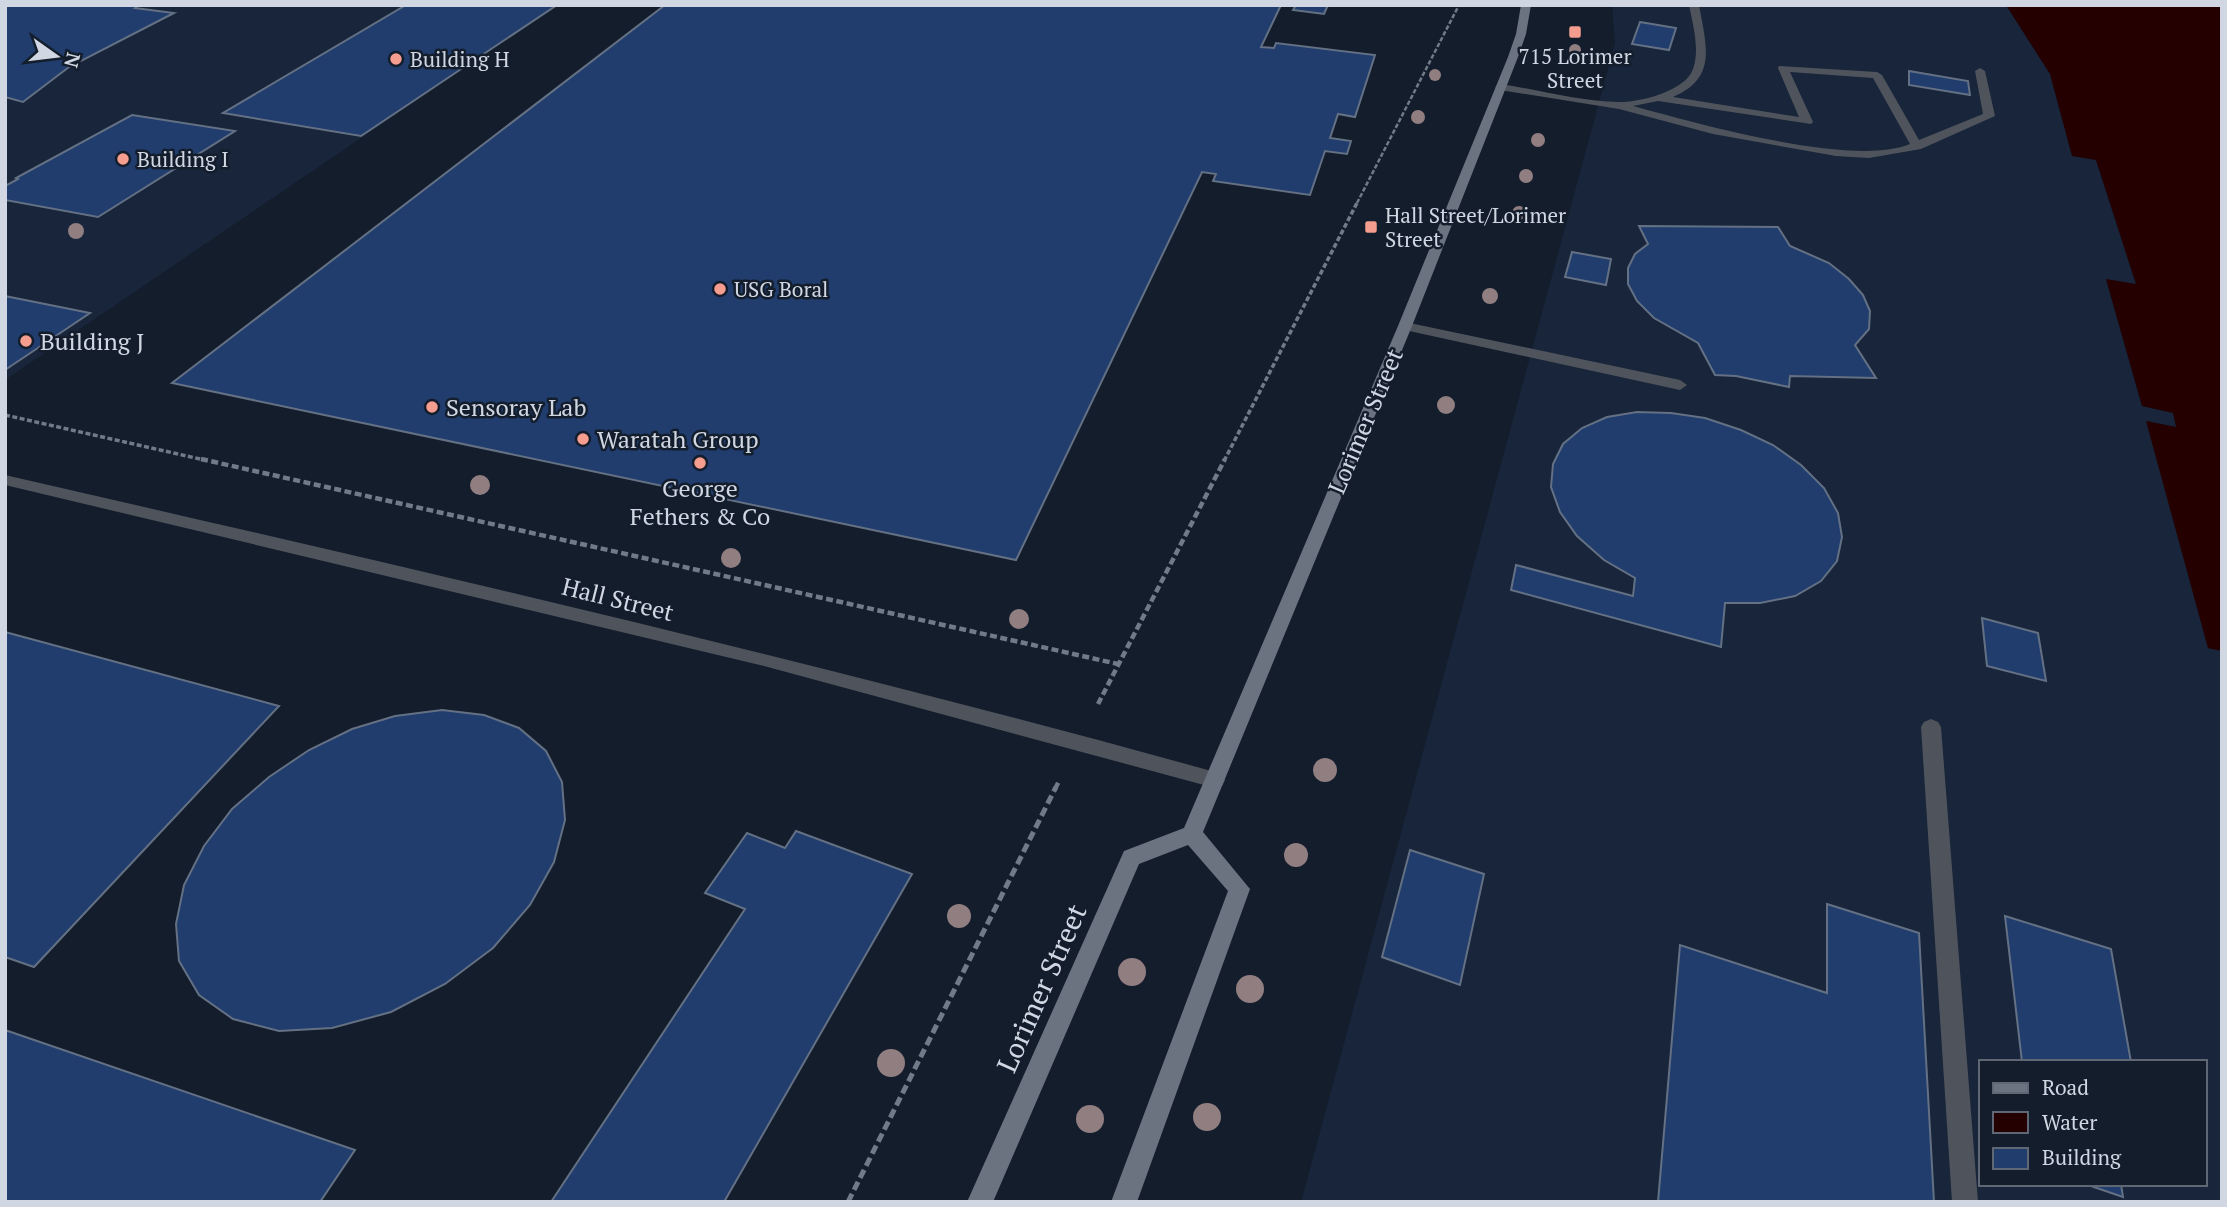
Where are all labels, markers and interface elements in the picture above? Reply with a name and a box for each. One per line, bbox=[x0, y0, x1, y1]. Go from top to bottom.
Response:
north arrow bbox=[21, 21, 91, 91]
marker: 715 Lorimer Street bbox=[1567, 24, 1583, 40]
place label: 715 Lorimer Street bbox=[1519, 42, 1631, 94]
place label: Building H bbox=[410, 45, 510, 73]
text: N bbox=[59, 50, 87, 71]
marker: Building H bbox=[388, 51, 404, 67]
place label: Building I bbox=[137, 145, 229, 173]
marker: Building I bbox=[115, 151, 131, 167]
place label: Hall Street/Lorimer Street bbox=[1385, 201, 1566, 253]
marker: Hall Street/Lorimer Street bbox=[1363, 219, 1379, 235]
place label: USG Boral bbox=[734, 275, 828, 303]
marker: USG Boral bbox=[712, 281, 728, 297]
place label: Building J bbox=[40, 325, 144, 357]
marker: Building J bbox=[18, 333, 34, 349]
street label: Lorimer Street bbox=[1320, 343, 1410, 498]
place label: Sensoray Lab bbox=[446, 391, 587, 423]
marker: Sensoray Lab bbox=[424, 399, 440, 415]
place label: Waratah Group bbox=[597, 423, 759, 455]
marker: Waratah Group bbox=[575, 431, 591, 447]
marker: George Fethers & Co bbox=[692, 455, 708, 471]
place label: George Fethers & Co bbox=[630, 472, 770, 532]
street label: Hall Street bbox=[559, 570, 677, 628]
street label: Lorimer Street bbox=[987, 897, 1095, 1078]
legend bbox=[1979, 1060, 2206, 1186]
text: Road bbox=[2042, 1073, 2089, 1101]
text: Water bbox=[2042, 1108, 2097, 1136]
text: Building bbox=[2042, 1143, 2122, 1171]

